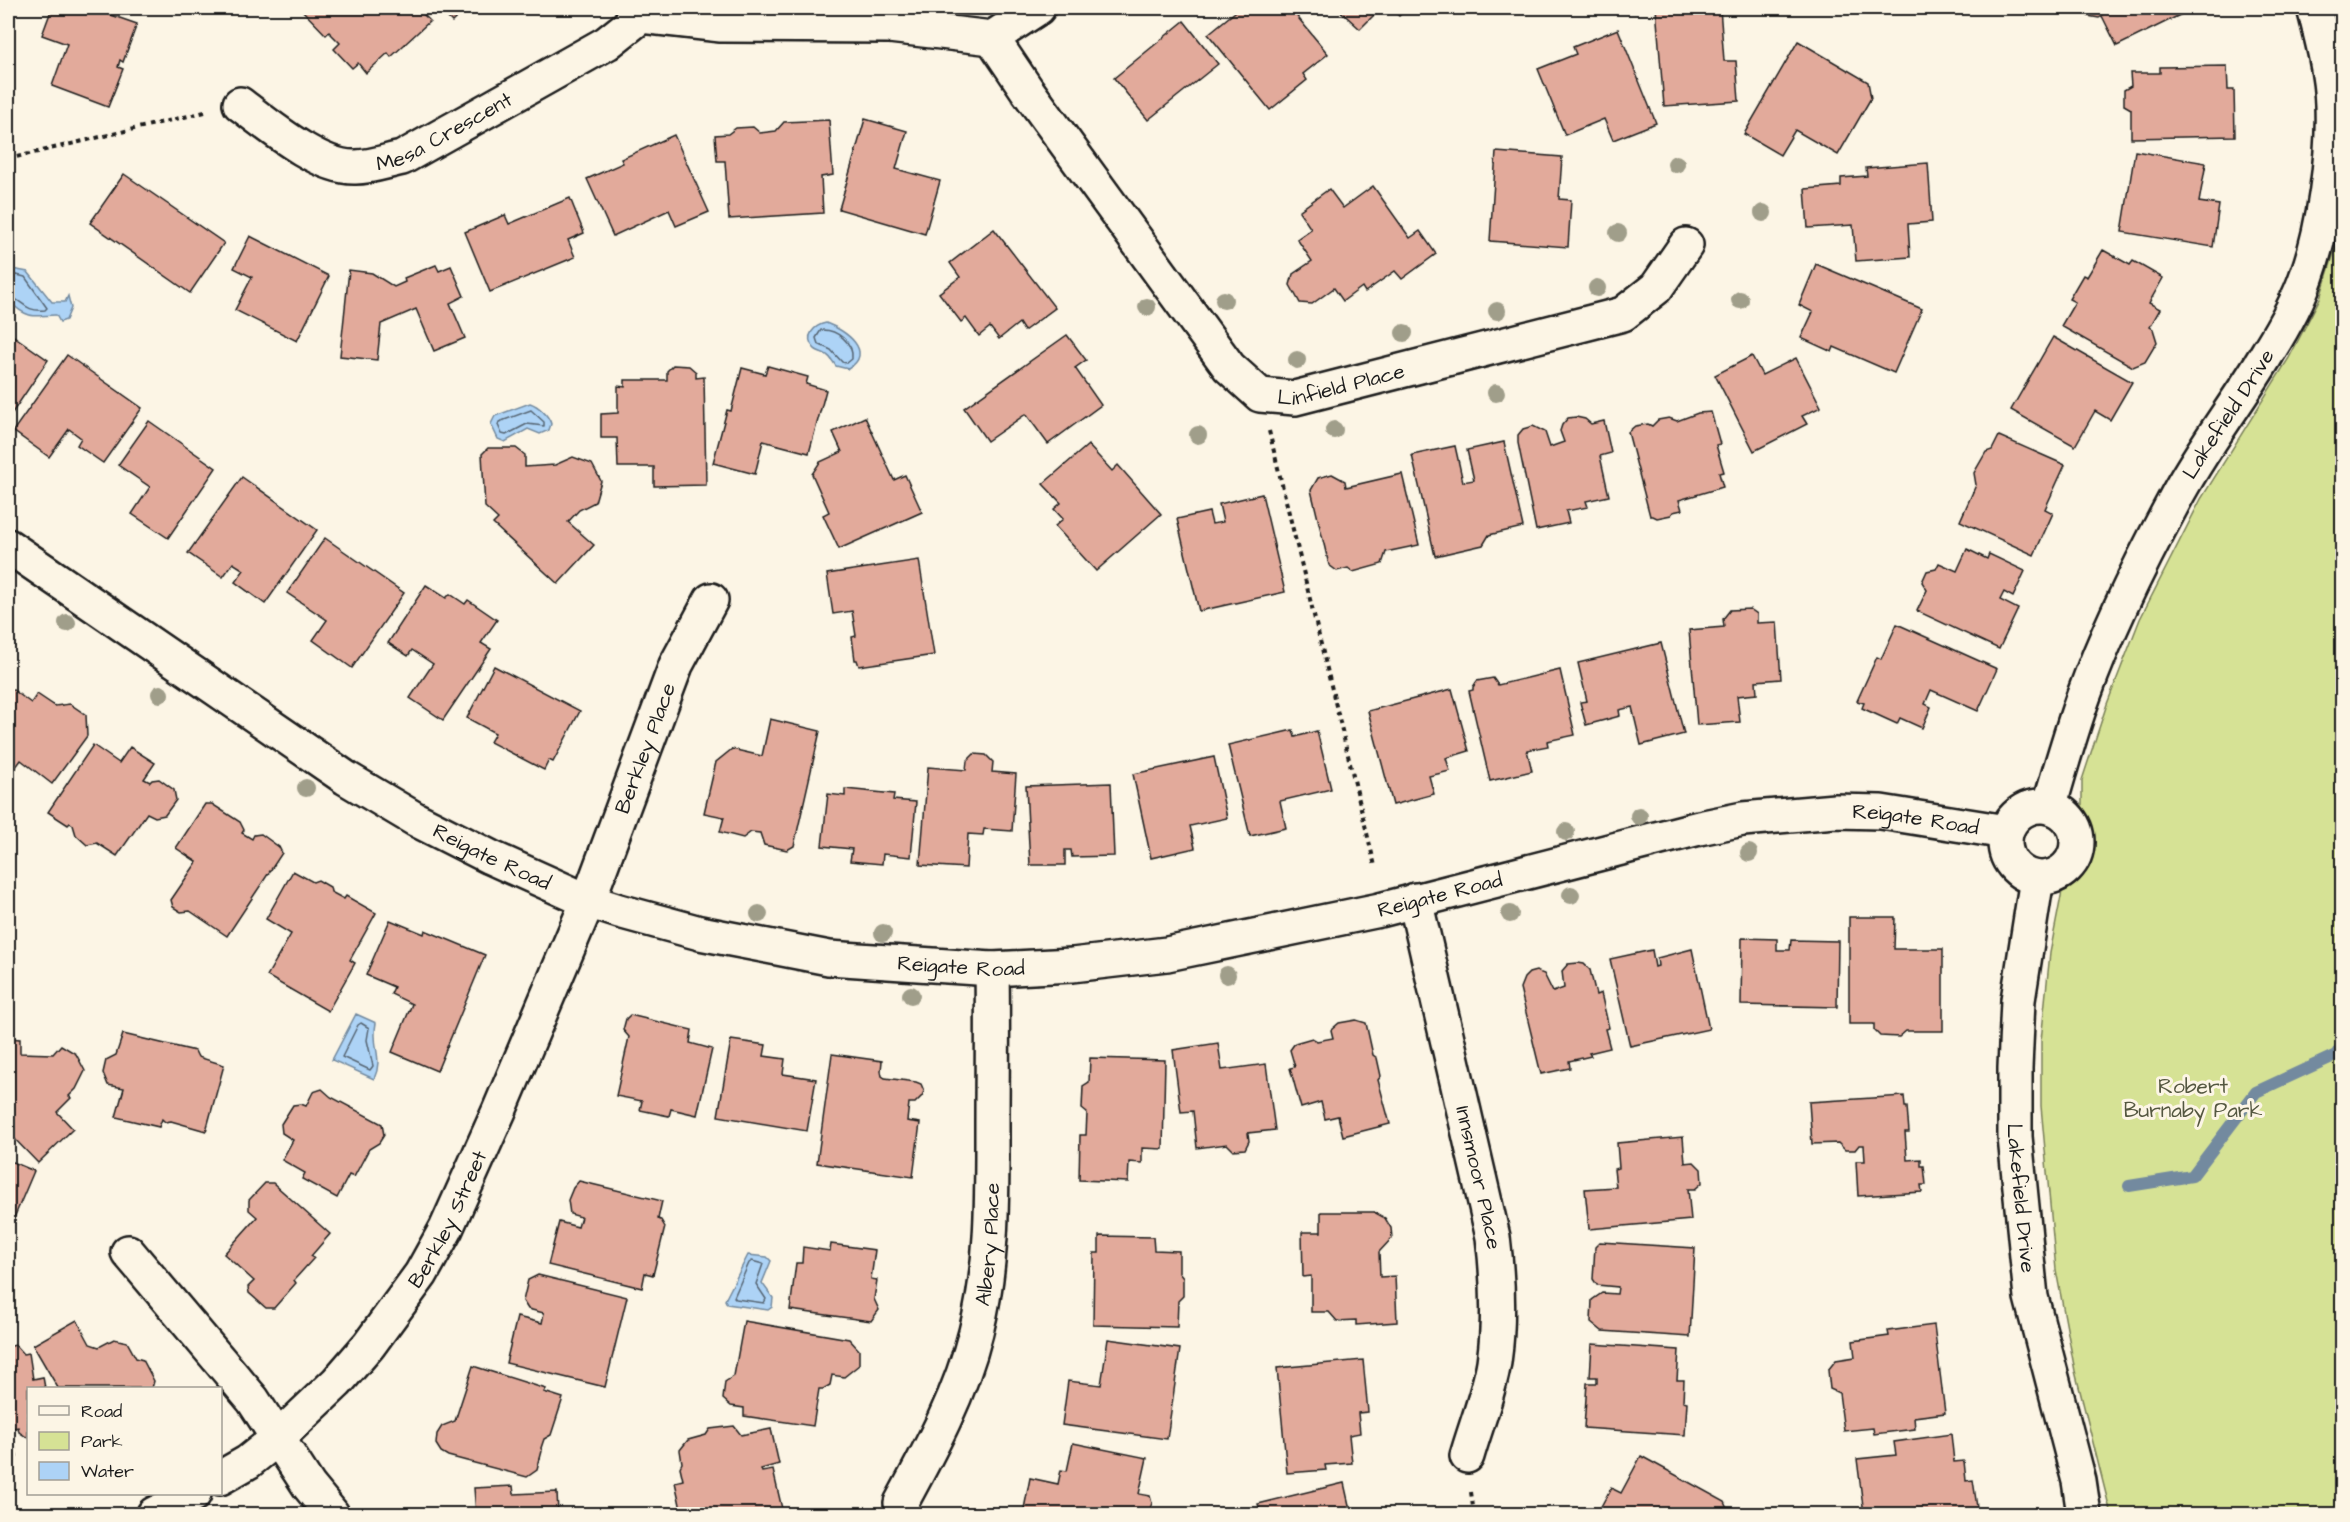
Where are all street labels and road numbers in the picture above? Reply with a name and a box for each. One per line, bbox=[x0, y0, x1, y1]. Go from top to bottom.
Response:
street label: Mesa Crescent bbox=[373, 84, 518, 178]
street label: Lakefield Drive bbox=[2175, 344, 2281, 484]
street label: Linfield Place bbox=[1276, 356, 1408, 412]
street label: Berkley Place bbox=[607, 679, 683, 818]
street label: Reigate Road bbox=[1852, 797, 1981, 842]
street label: Reigate Road bbox=[428, 816, 556, 897]
street label: Reigate Road bbox=[1374, 865, 1505, 925]
street label: Reigate Road bbox=[896, 948, 1026, 984]
street label: Innsmoor Place bbox=[1449, 1103, 1509, 1251]
street label: Lakefield Drive bbox=[2001, 1124, 2043, 1274]
street label: Berkley Street bbox=[401, 1145, 494, 1294]
street label: Albery Place bbox=[968, 1182, 1006, 1308]

